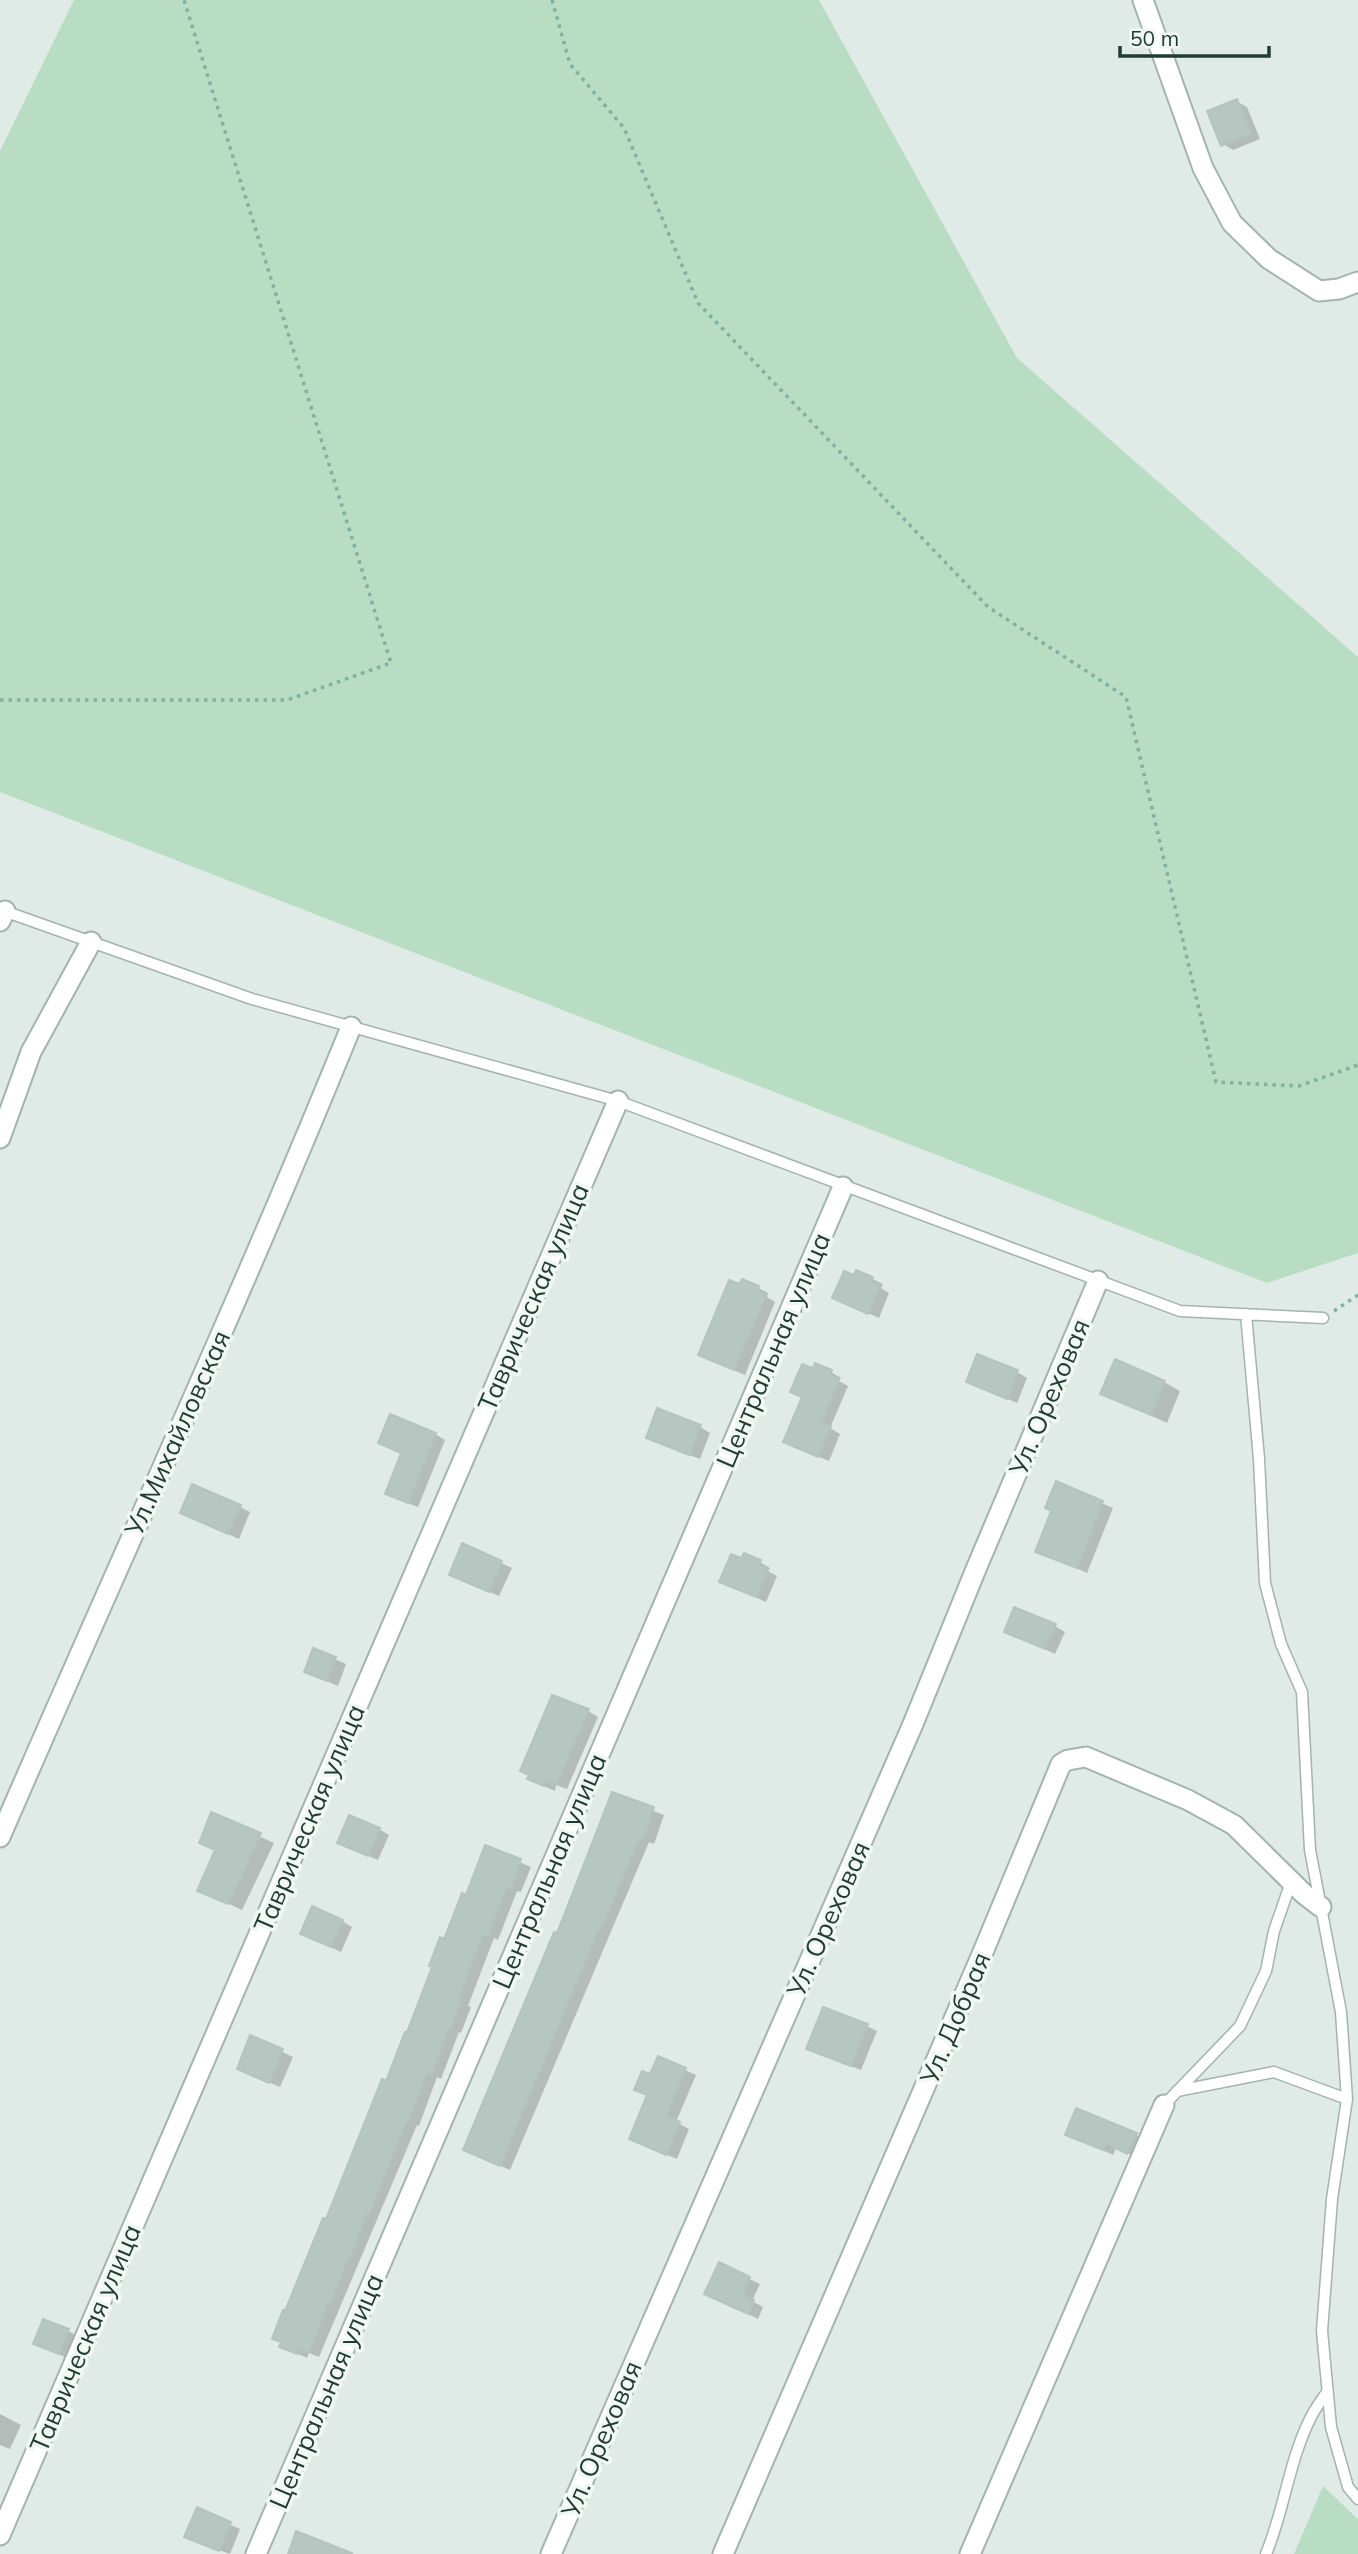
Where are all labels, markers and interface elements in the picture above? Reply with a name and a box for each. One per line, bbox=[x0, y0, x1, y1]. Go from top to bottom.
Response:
scale bar bbox=[1120, 14, 1269, 58]
text: 50 m bbox=[1130, 25, 1179, 51]
street label: Таврическая улица bbox=[470, 1178, 596, 1416]
street label: Центральная улица bbox=[709, 1227, 837, 1473]
street label: Ул. Ореховая bbox=[1001, 1314, 1097, 1481]
street label: Ул.Михайловская bbox=[116, 1325, 237, 1542]
street label: Таврическая улица bbox=[246, 1699, 372, 1937]
street label: Центральная улица bbox=[485, 1748, 613, 1994]
street label: Ул. Ореховая bbox=[779, 1836, 877, 2003]
street label: Ул. Добрая bbox=[912, 1947, 998, 2090]
street label: Таврическая улица bbox=[22, 2219, 148, 2457]
street label: Центральная улица bbox=[262, 2268, 390, 2514]
street label: Ул. Ореховая bbox=[553, 2356, 649, 2523]

